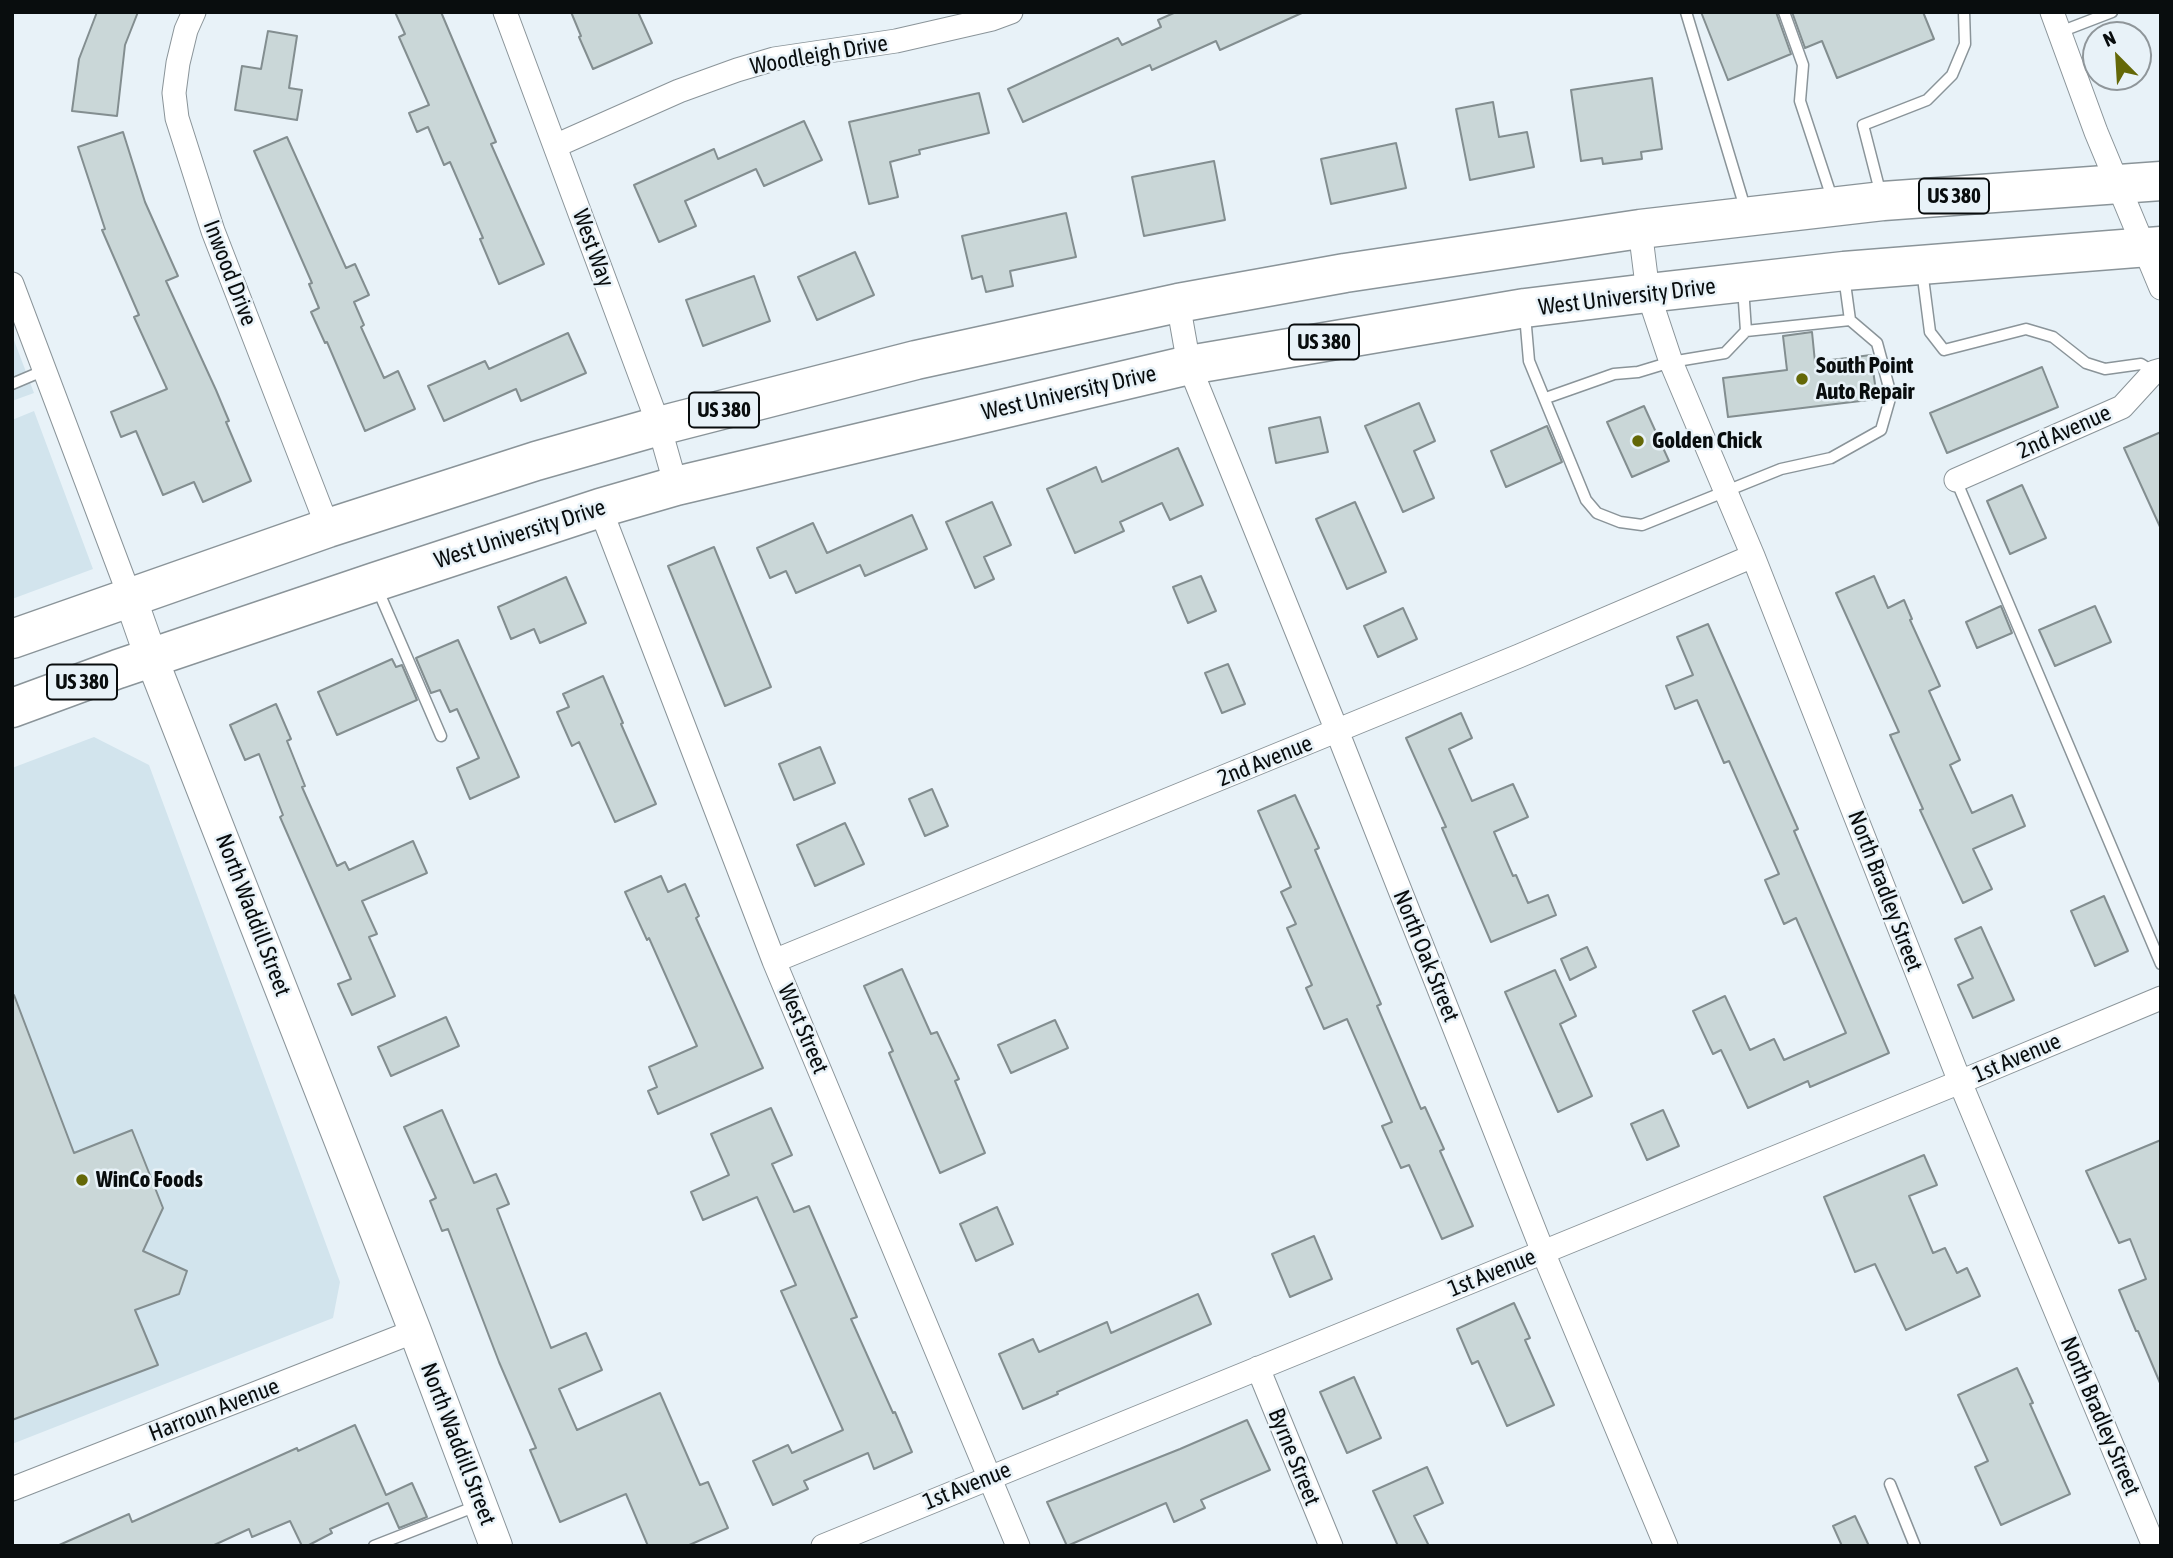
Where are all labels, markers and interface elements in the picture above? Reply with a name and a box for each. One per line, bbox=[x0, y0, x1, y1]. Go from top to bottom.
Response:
north arrow bbox=[2082, 21, 2152, 91]
text: N bbox=[2100, 26, 2119, 51]
street label: Woodleigh Drive bbox=[748, 29, 890, 81]
road number: US 380 bbox=[1919, 178, 1989, 214]
street label: West Way bbox=[566, 205, 620, 291]
street label: Inwood Drive bbox=[197, 216, 263, 330]
street label: West University Drive bbox=[1537, 272, 1717, 322]
road number: US 380 bbox=[1289, 324, 1359, 360]
place label: South Point Auto Repair bbox=[1816, 352, 1914, 406]
street label: West University Drive bbox=[979, 360, 1159, 426]
marker: South Point Auto Repair bbox=[1794, 371, 1810, 387]
road number: US 380 bbox=[689, 392, 759, 428]
street label: 2nd Avenue bbox=[2013, 399, 2115, 465]
place label: Golden Chick bbox=[1652, 427, 1762, 455]
marker: Golden Chick bbox=[1630, 433, 1646, 449]
street label: West University Drive bbox=[431, 493, 609, 575]
road number: US 380 bbox=[47, 664, 117, 700]
street label: 2nd Avenue bbox=[1214, 730, 1316, 792]
street label: North Bradley Street bbox=[1842, 807, 1928, 975]
street label: North Waddill Street bbox=[209, 830, 297, 1000]
street label: North Oak Street bbox=[1387, 886, 1465, 1026]
street label: West Street bbox=[772, 980, 834, 1078]
street label: 1st Avenue bbox=[1969, 1027, 2065, 1089]
place label: WinCo Foods bbox=[96, 1166, 203, 1194]
marker: WinCo Foods bbox=[74, 1172, 90, 1188]
street label: 1st Avenue bbox=[1444, 1243, 1540, 1303]
street label: North Bradley Street bbox=[2054, 1332, 2146, 1500]
street label: North Waddill Street bbox=[414, 1359, 502, 1529]
street label: Harroun Avenue bbox=[145, 1372, 283, 1448]
street label: Byrne Street bbox=[1262, 1404, 1326, 1510]
street label: 1st Avenue bbox=[919, 1456, 1015, 1516]

